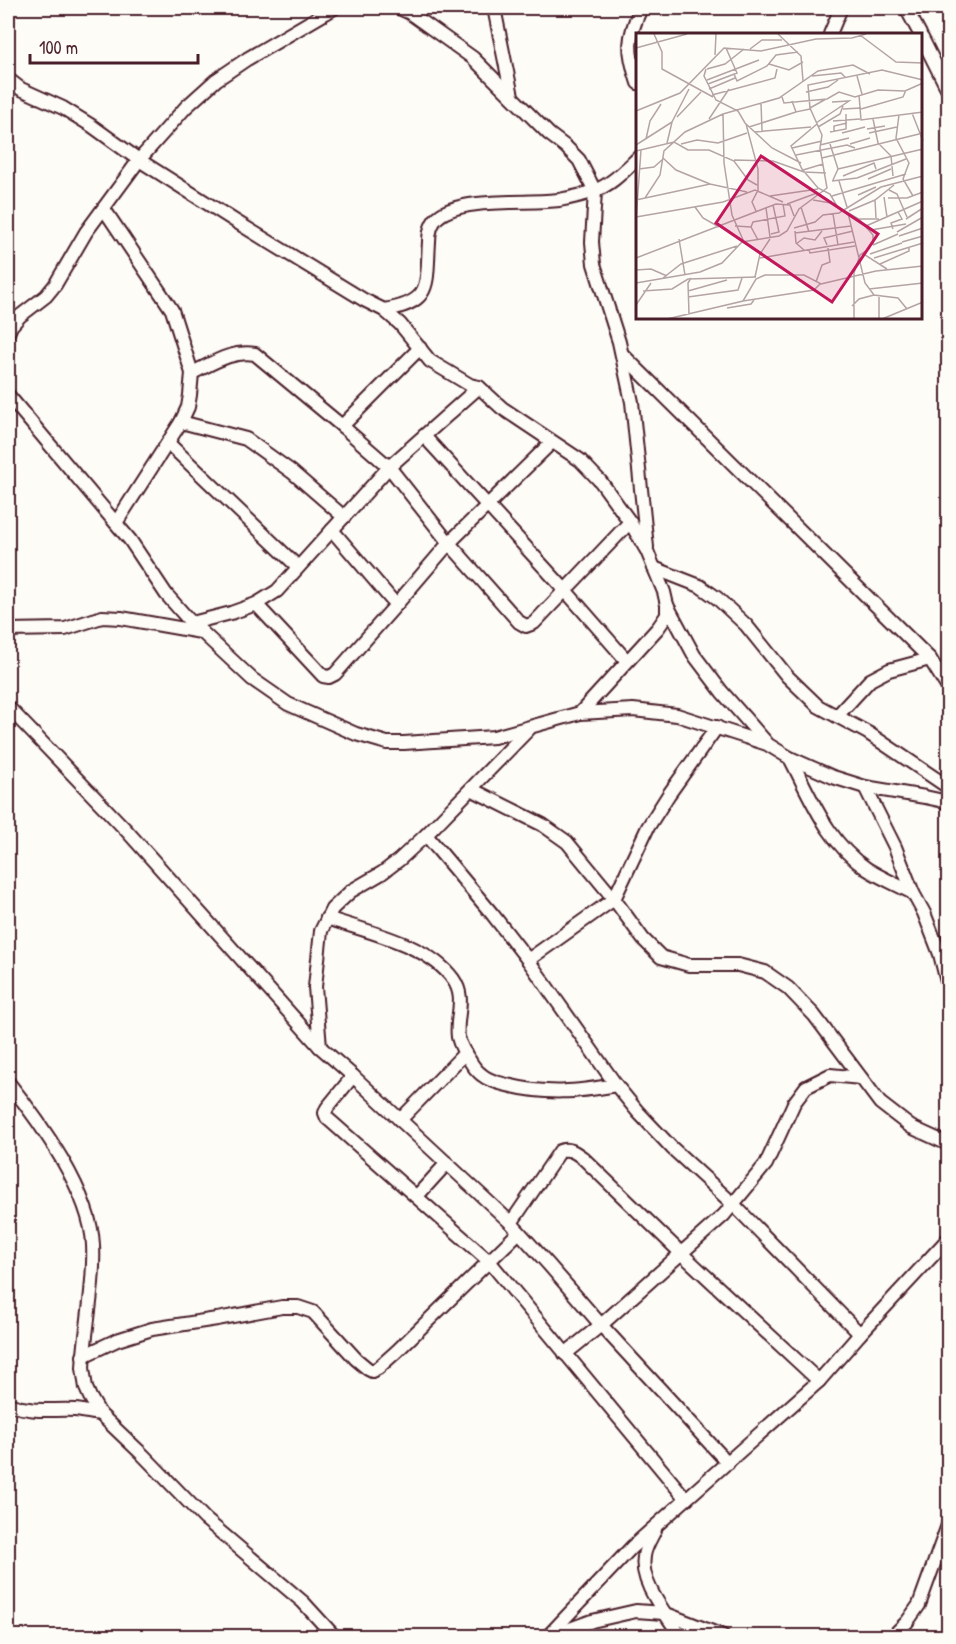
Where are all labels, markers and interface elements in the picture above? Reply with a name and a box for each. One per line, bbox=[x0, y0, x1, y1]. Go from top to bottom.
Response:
scale bar bbox=[30, 27, 198, 65]
inset map bbox=[636, 33, 923, 320]
text: 100 m bbox=[39, 35, 78, 60]

